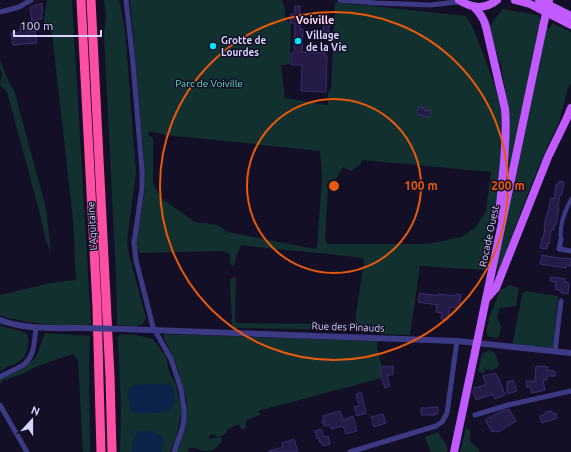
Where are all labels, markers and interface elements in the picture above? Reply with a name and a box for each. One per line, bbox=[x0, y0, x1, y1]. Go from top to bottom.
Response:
scale bar bbox=[14, 12, 101, 38]
district label: Voiville bbox=[296, 14, 334, 26]
text: 100 m bbox=[20, 19, 53, 32]
place label: Village de la Vie bbox=[306, 30, 347, 53]
place label: Grotte de Lourdes bbox=[221, 35, 267, 58]
marker: Village de la Vie bbox=[293, 36, 303, 46]
marker: Grotte de Lourdes bbox=[208, 41, 218, 51]
park label: Parc de Voiville bbox=[175, 78, 243, 89]
centre of rings bbox=[327, 179, 341, 193]
text: 100 m bbox=[404, 179, 438, 192]
text: 200 m bbox=[491, 179, 525, 192]
street label: L'Aquitaine bbox=[85, 201, 99, 251]
street label: Rocade Ouest bbox=[477, 204, 501, 268]
street label: Rue des Pinauds bbox=[311, 320, 385, 334]
north arrow bbox=[12, 400, 52, 440]
text: N bbox=[30, 404, 42, 418]

